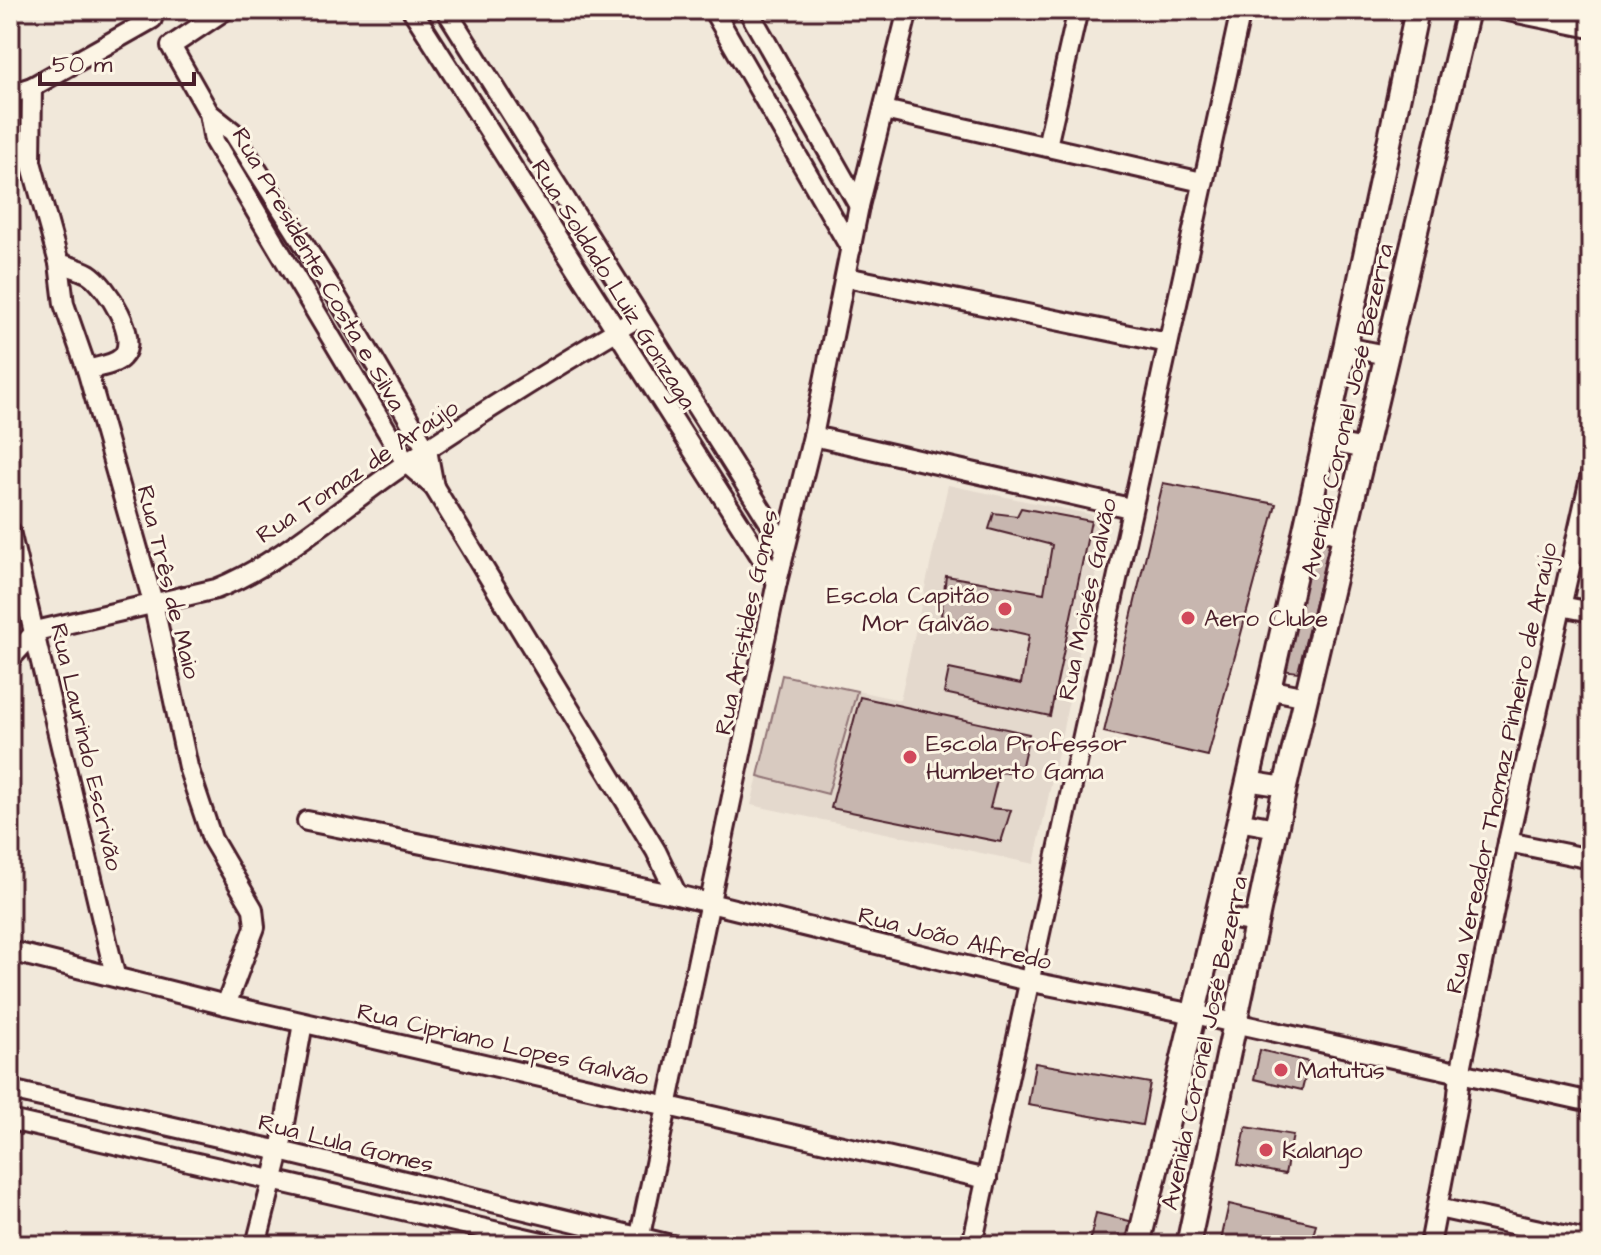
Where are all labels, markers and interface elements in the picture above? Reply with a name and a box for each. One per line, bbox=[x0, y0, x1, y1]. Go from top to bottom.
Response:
scale bar bbox=[40, 36, 194, 86]
text: 50 m bbox=[52, 48, 113, 82]
street label: Rua Presidente Costa e Silva bbox=[223, 122, 413, 417]
street label: Rua Soldado Luiz Gonzaga bbox=[521, 153, 704, 416]
street label: Avenida Coronel José Bezerra bbox=[1293, 240, 1403, 580]
street label: Rua Tomaz de Araújo bbox=[250, 391, 466, 552]
street label: Rua Três de Maio bbox=[128, 482, 209, 683]
street label: Rua Moisés Galvão bbox=[1050, 495, 1126, 703]
street label: Rua Aristides Gomes bbox=[706, 506, 787, 738]
street label: Rua Vereador Thomaz Pinheiro de Araújo bbox=[1437, 539, 1567, 997]
place label: Escola Capitão Mor Galvão bbox=[827, 579, 990, 641]
marker: Escola Capitão Mor Galvão bbox=[996, 600, 1014, 618]
place label: Aero Clube bbox=[1204, 602, 1328, 636]
marker: Aero Clube bbox=[1179, 609, 1197, 627]
street label: Rua Laurindo Escrivão bbox=[41, 620, 131, 875]
place label: Escola Professor Humberto Gama bbox=[926, 727, 1127, 789]
marker: Escola Professor Humberto Gama bbox=[901, 748, 919, 766]
street label: Avenida Coronel José Bezerra bbox=[1153, 873, 1257, 1213]
street label: Rua João Alfredo bbox=[855, 899, 1055, 980]
street label: Rua Cipriano Lopes Galvão bbox=[354, 995, 652, 1095]
place label: Matutus bbox=[1297, 1054, 1385, 1088]
marker: Matutus bbox=[1272, 1061, 1290, 1079]
street label: Rua Lula Gomes bbox=[255, 1106, 437, 1182]
place label: Kalango bbox=[1282, 1134, 1363, 1169]
marker: Kalango bbox=[1257, 1141, 1275, 1159]

